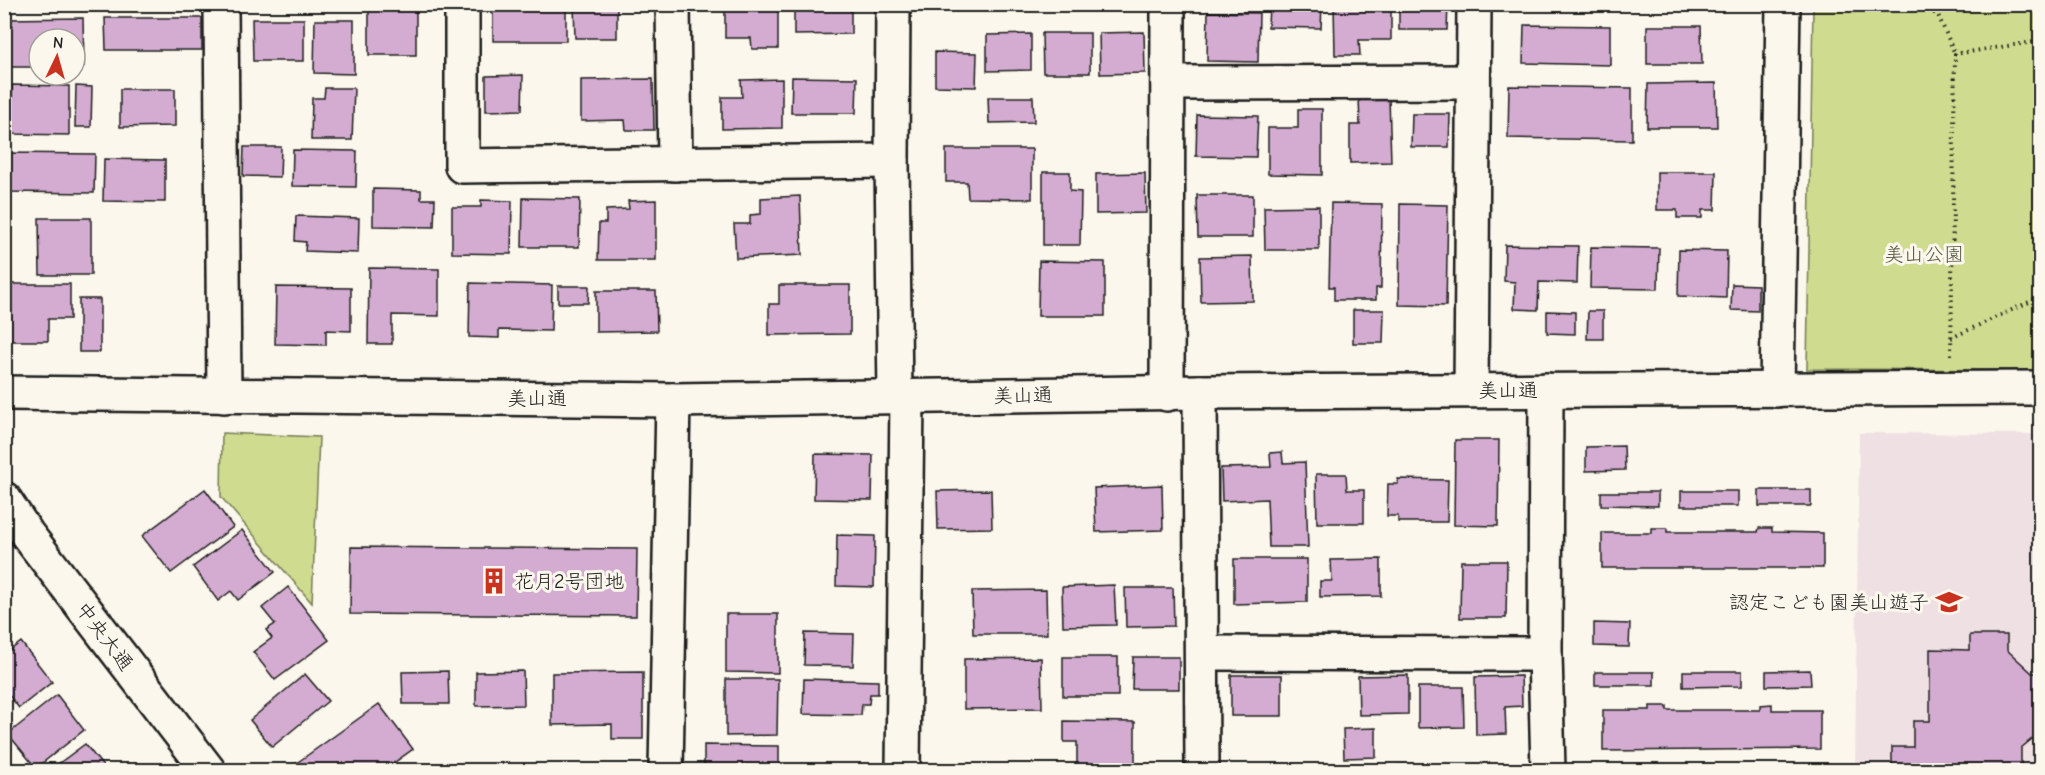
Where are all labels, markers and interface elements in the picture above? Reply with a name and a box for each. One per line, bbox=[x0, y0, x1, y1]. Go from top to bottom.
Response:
north arrow bbox=[27, 27, 87, 87]
text: N bbox=[52, 34, 64, 52]
park label: 美山公園 bbox=[1884, 243, 1964, 266]
street label: 美山通 bbox=[1478, 379, 1538, 402]
street label: 美山通 bbox=[993, 383, 1053, 408]
street label: 美山通 bbox=[507, 387, 567, 410]
building icon: 花月2号団地 bbox=[479, 566, 509, 596]
place label: 花月2号団地 bbox=[514, 570, 624, 593]
school or university icon: 認定こども園美山遊子 bbox=[1934, 587, 1964, 617]
place label: 認定こども園美山遊子 bbox=[1729, 591, 1929, 614]
street label: 中央大通 bbox=[71, 597, 138, 675]

